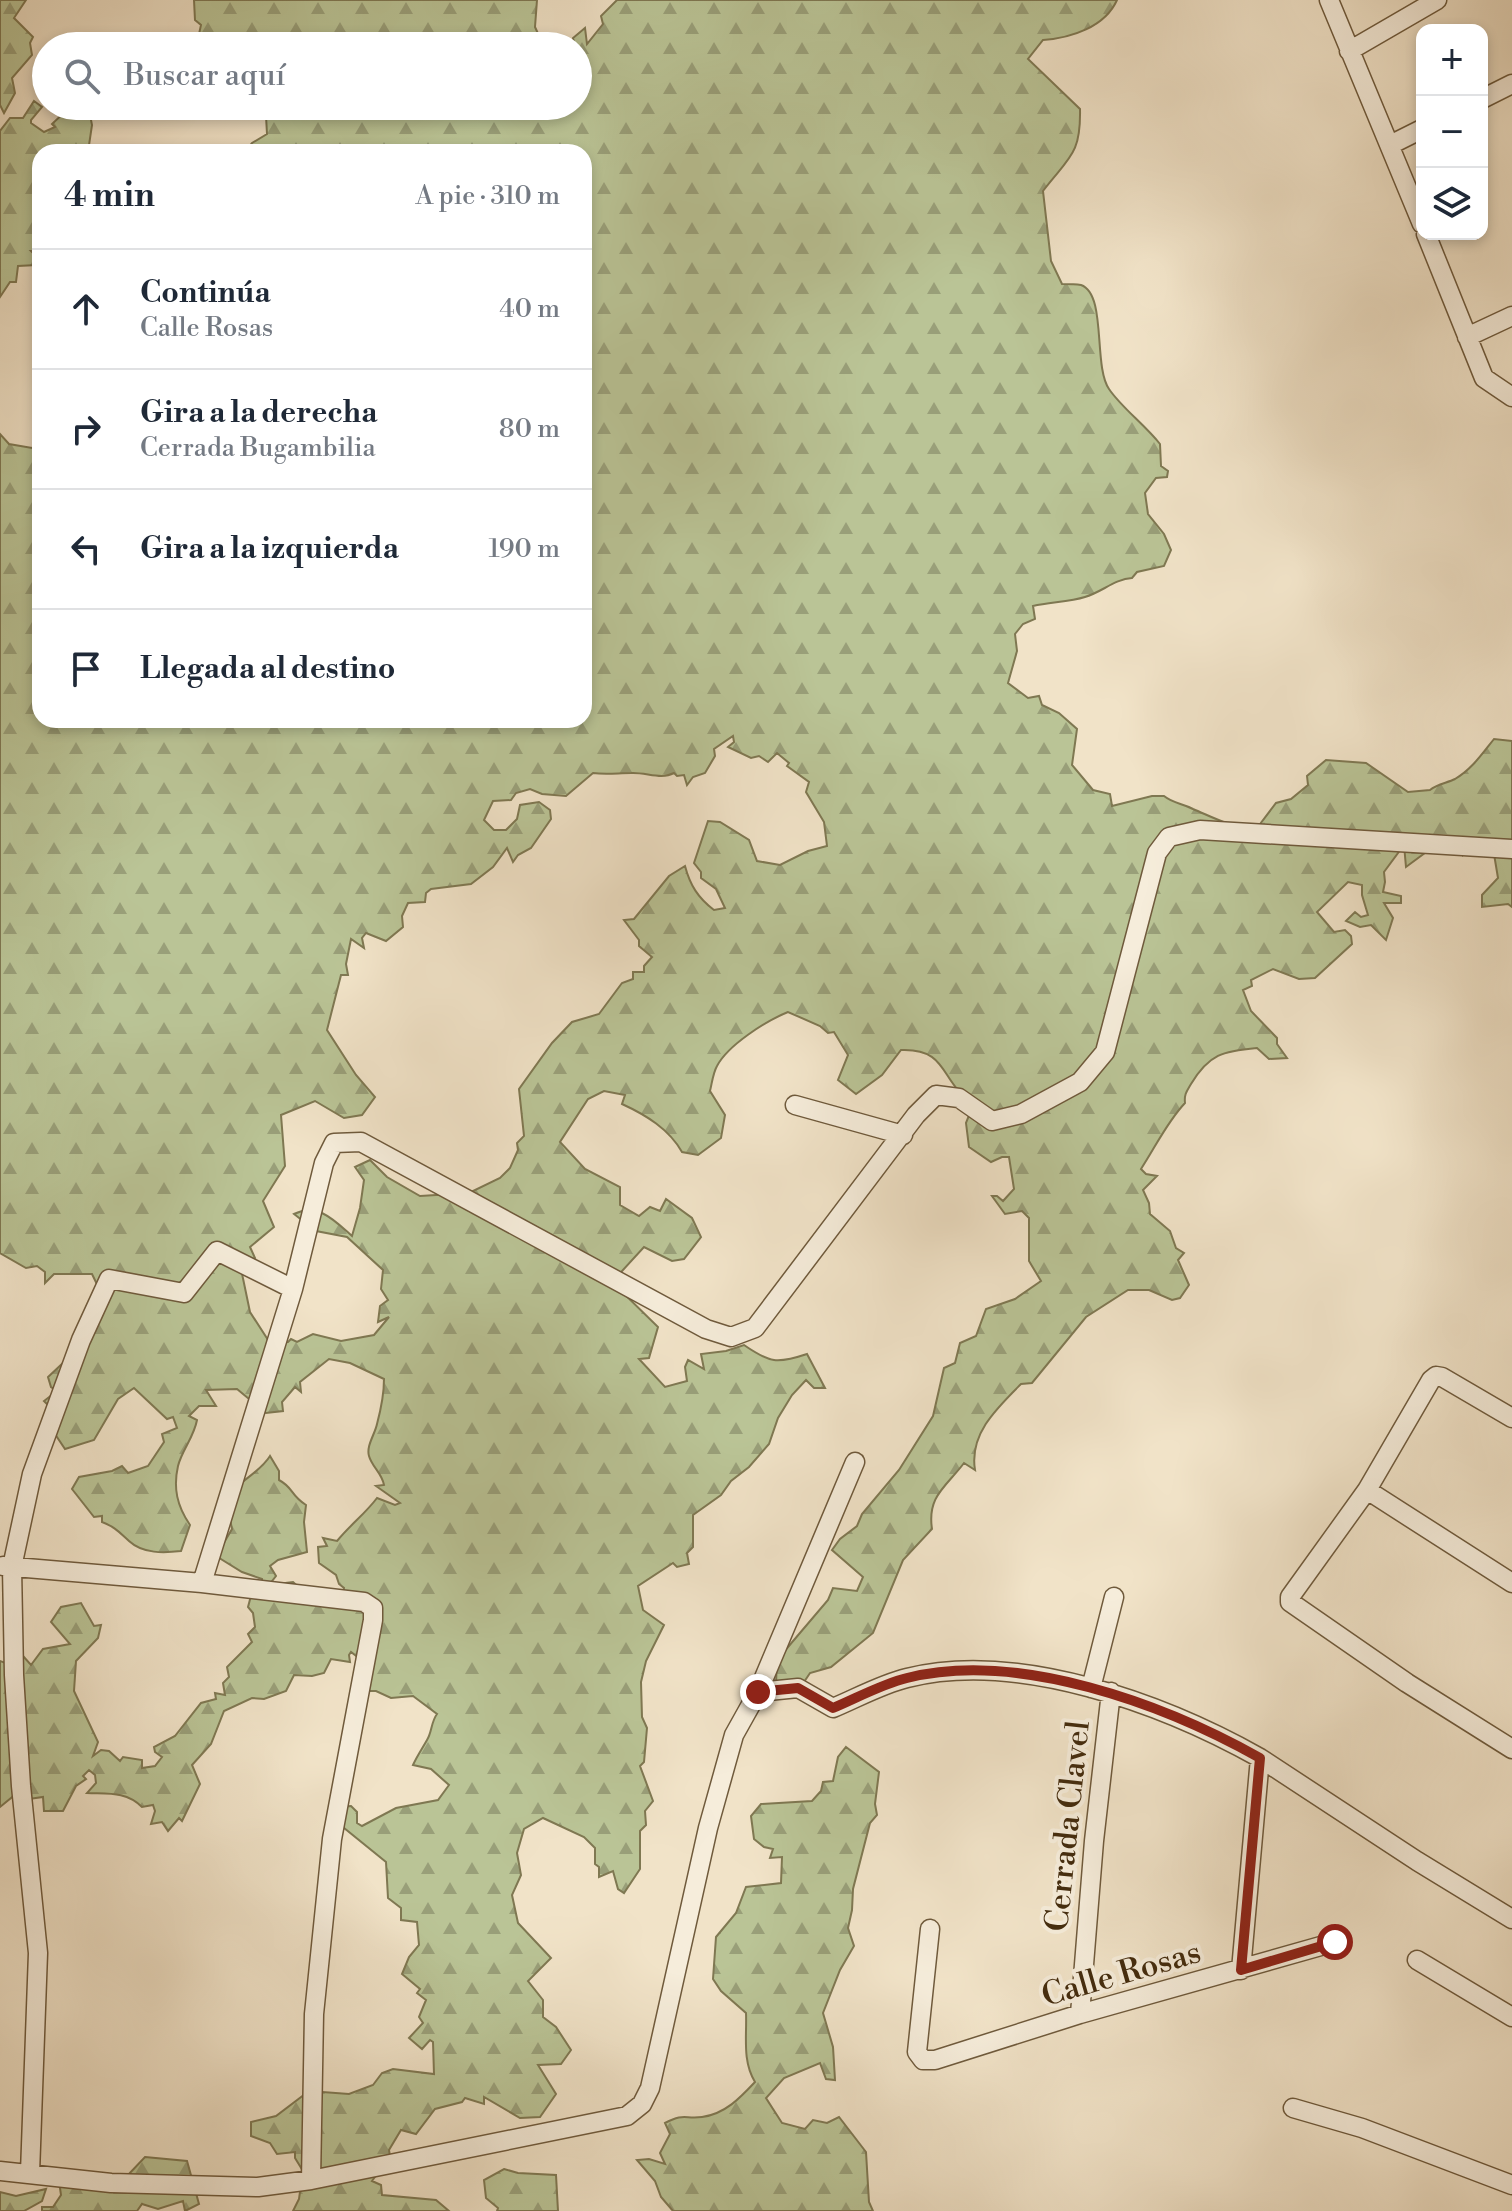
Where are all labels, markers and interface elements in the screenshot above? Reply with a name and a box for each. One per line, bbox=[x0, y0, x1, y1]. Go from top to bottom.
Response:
map controls bbox=[1416, 24, 1488, 240]
button: + bbox=[1416, 24, 1488, 96]
search box bbox=[32, 32, 592, 120]
icon: search bbox=[60, 54, 104, 98]
text: Buscar aquí bbox=[124, 57, 286, 95]
button: − bbox=[1416, 96, 1488, 168]
button: layers bbox=[1416, 168, 1488, 240]
text: 4 min bbox=[64, 175, 155, 217]
text: A pie · 310 m bbox=[416, 180, 560, 212]
text: Continúa bbox=[140, 274, 271, 312]
icon: ahead bbox=[64, 287, 108, 331]
text: 40 m bbox=[499, 293, 560, 325]
text: Calle Rosas bbox=[140, 312, 273, 344]
text: Gira a la derecha bbox=[140, 394, 377, 432]
icon: right bbox=[64, 407, 108, 451]
text: 80 m bbox=[499, 413, 560, 445]
text: Cerrada Bugambilia bbox=[140, 432, 376, 464]
icon: left bbox=[64, 527, 108, 571]
text: Gira a la izquierda bbox=[140, 530, 399, 568]
text: 190 m bbox=[489, 533, 560, 565]
icon: arrive bbox=[64, 647, 108, 691]
text: Llegada al destino bbox=[140, 650, 395, 688]
route end bbox=[740, 1674, 776, 1710]
street label: Cerrada Clavel bbox=[1037, 1718, 1099, 1934]
route start bbox=[1317, 1924, 1353, 1960]
street label: Calle Rosas bbox=[1037, 1932, 1206, 2016]

